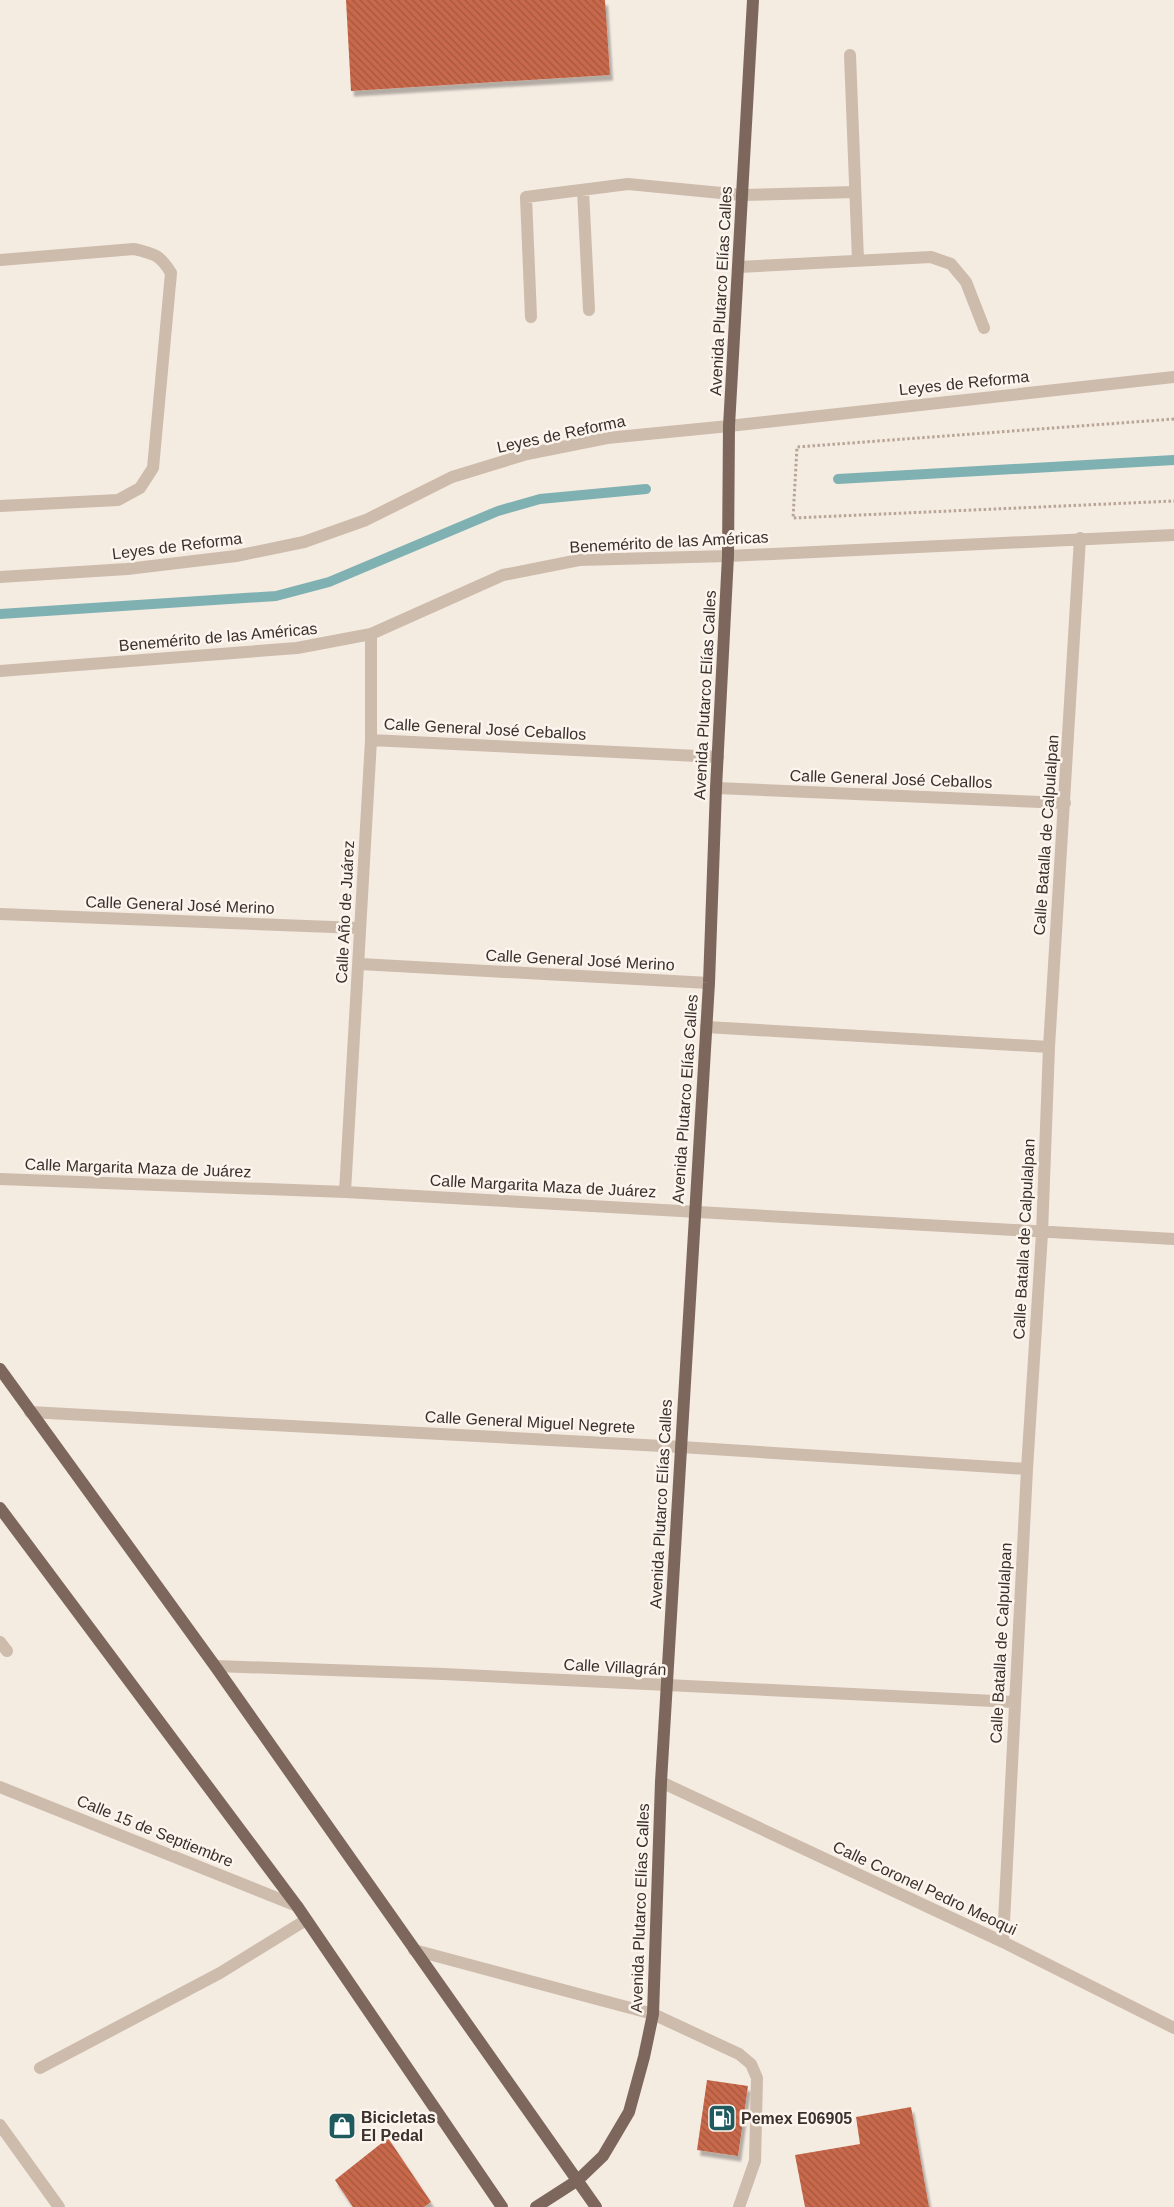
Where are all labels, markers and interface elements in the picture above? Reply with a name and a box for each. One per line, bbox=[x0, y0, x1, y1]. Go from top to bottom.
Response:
street label: Avenida Plutarco Elías Calles bbox=[707, 186, 735, 396]
street label: Leyes de Reforma bbox=[898, 368, 1030, 398]
street label: Leyes de Reforma bbox=[495, 412, 627, 456]
street label: Benemérito de las Américas bbox=[569, 528, 769, 556]
street label: Leyes de Reforma bbox=[111, 530, 243, 562]
street label: Avenida Plutarco Elías Calles bbox=[691, 590, 719, 800]
street label: Benemérito de las Américas bbox=[118, 620, 318, 654]
street label: Calle General José Ceballos bbox=[383, 715, 587, 743]
street label: Calle Batalla de Calpulalpan bbox=[1031, 734, 1061, 936]
street label: Calle General José Ceballos bbox=[789, 767, 993, 791]
street label: Calle Año de Juárez bbox=[333, 840, 357, 984]
street label: Calle General José Merino bbox=[85, 893, 275, 917]
street label: Calle General José Merino bbox=[485, 947, 675, 973]
street label: Avenida Plutarco Elías Calles bbox=[669, 994, 701, 1204]
street label: Calle Batalla de Calpulalpan bbox=[1010, 1138, 1038, 1340]
street label: Calle Margarita Maza de Juárez bbox=[24, 1156, 252, 1180]
street label: Calle Margarita Maza de Juárez bbox=[429, 1172, 657, 1200]
street label: Avenida Plutarco Elías Calles bbox=[647, 1399, 675, 1609]
street label: Calle General Miguel Negrete bbox=[424, 1408, 636, 1436]
street label: Calle Batalla de Calpulalpan bbox=[987, 1542, 1015, 1744]
street label: Calle Villagrán bbox=[563, 1656, 667, 1678]
street label: Calle 15 de Septiembre bbox=[74, 1792, 236, 1870]
street label: Avenida Plutarco Elías Calles bbox=[628, 1803, 652, 2013]
street label: Calle Coronel Pedro Meoqui bbox=[830, 1838, 1020, 1938]
fuel station icon: Pemex E06905 bbox=[707, 2103, 737, 2133]
place label: Bicicletas El Pedal bbox=[361, 2109, 436, 2144]
place label: Pemex E06905 bbox=[741, 2110, 852, 2127]
shop icon: Bicicletas El Pedal bbox=[327, 2111, 357, 2141]

